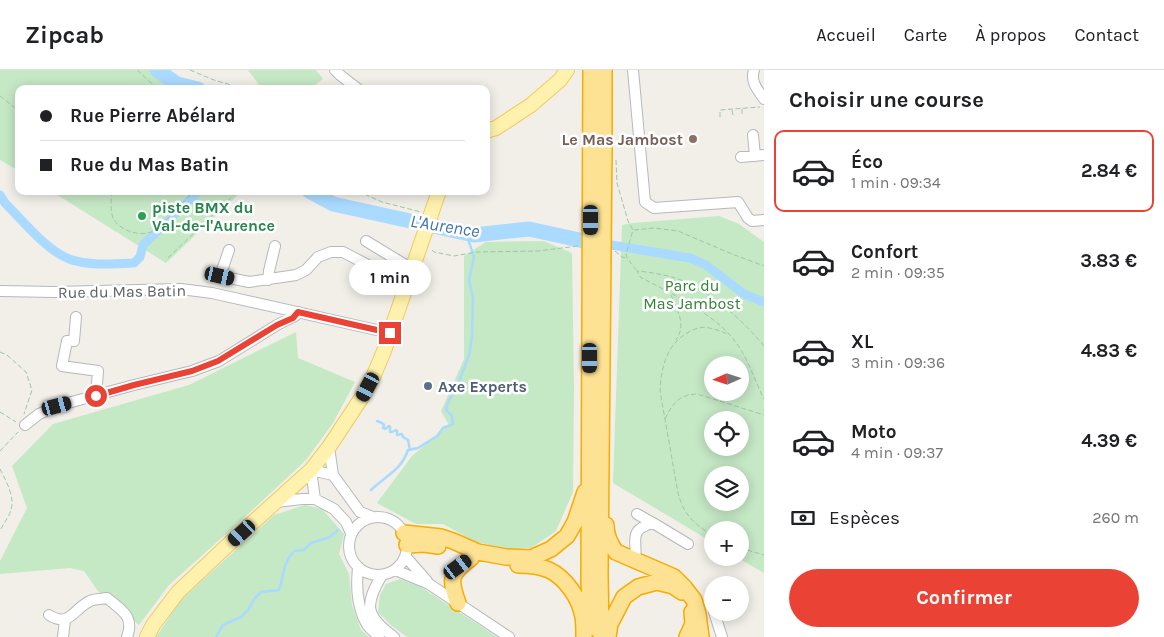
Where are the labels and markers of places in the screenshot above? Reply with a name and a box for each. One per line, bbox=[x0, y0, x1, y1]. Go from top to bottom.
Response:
place label: Le Mas Jambost bbox=[561, 130, 683, 149]
marker: Le Mas Jambost bbox=[687, 133, 699, 145]
place label: piste BMX du Val-de-l'Aurence bbox=[152, 198, 275, 235]
marker: piste BMX du Val-de-l'Aurence bbox=[136, 210, 148, 222]
place label: Axe Experts bbox=[438, 377, 527, 396]
marker: Axe Experts bbox=[422, 380, 434, 392]

